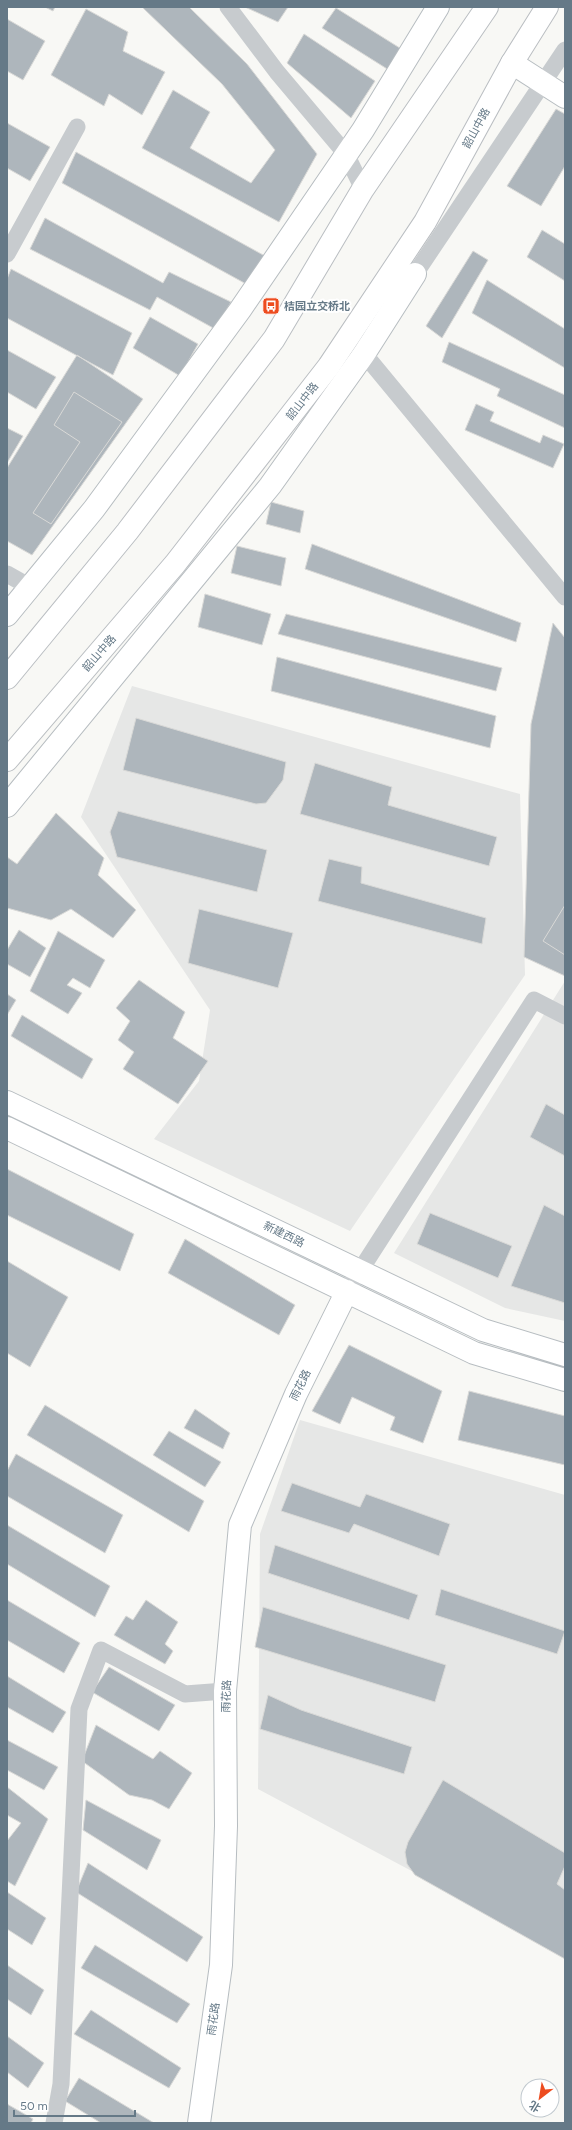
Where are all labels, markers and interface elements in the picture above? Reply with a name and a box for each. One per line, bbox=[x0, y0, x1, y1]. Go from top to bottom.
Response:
street label: 韶山中路 bbox=[460, 106, 493, 151]
bus stop icon: 桔园立交桥北 bbox=[261, 296, 281, 316]
place label: 桔园立交桥北 bbox=[284, 300, 350, 313]
street label: 韶山中路 bbox=[284, 380, 321, 423]
street label: 韶山中路 bbox=[80, 632, 119, 674]
street label: 新建西路 bbox=[261, 1219, 306, 1250]
street label: 雨花路 bbox=[287, 1368, 314, 1403]
street label: 雨花路 bbox=[219, 1679, 234, 1713]
street label: 雨花路 bbox=[205, 2002, 222, 2036]
north arrow bbox=[520, 2078, 560, 2118]
scale bar bbox=[14, 2092, 135, 2118]
text: 北 bbox=[527, 2098, 543, 2115]
text: 50 m bbox=[20, 2099, 48, 2113]

